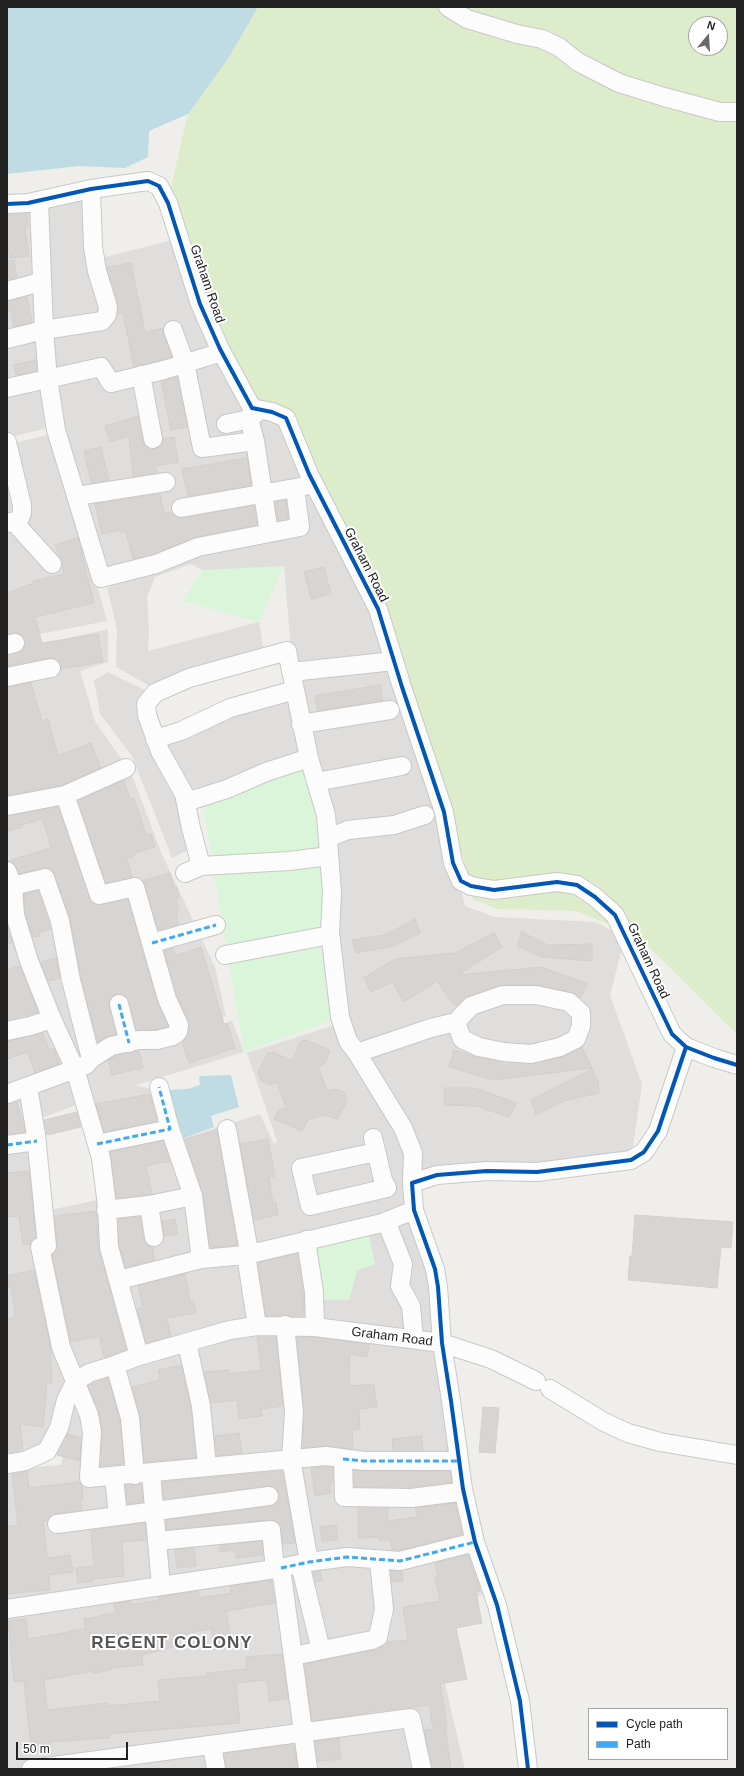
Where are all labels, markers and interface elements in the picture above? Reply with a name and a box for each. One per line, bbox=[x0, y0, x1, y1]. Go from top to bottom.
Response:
north arrow bbox=[688, 16, 728, 56]
text: N bbox=[706, 19, 717, 32]
street label: Graham Road bbox=[186, 243, 228, 325]
street label: Graham Road bbox=[341, 525, 391, 605]
street label: Graham Road bbox=[624, 921, 672, 1001]
street label: Graham Road bbox=[351, 1324, 433, 1350]
district label: REGENT COLONY bbox=[91, 1633, 253, 1653]
legend bbox=[588, 1708, 728, 1760]
text: Cycle path bbox=[626, 1717, 683, 1731]
scale bar bbox=[18, 1734, 130, 1760]
text: Path bbox=[626, 1737, 651, 1751]
text: 50 m bbox=[23, 1742, 50, 1756]

